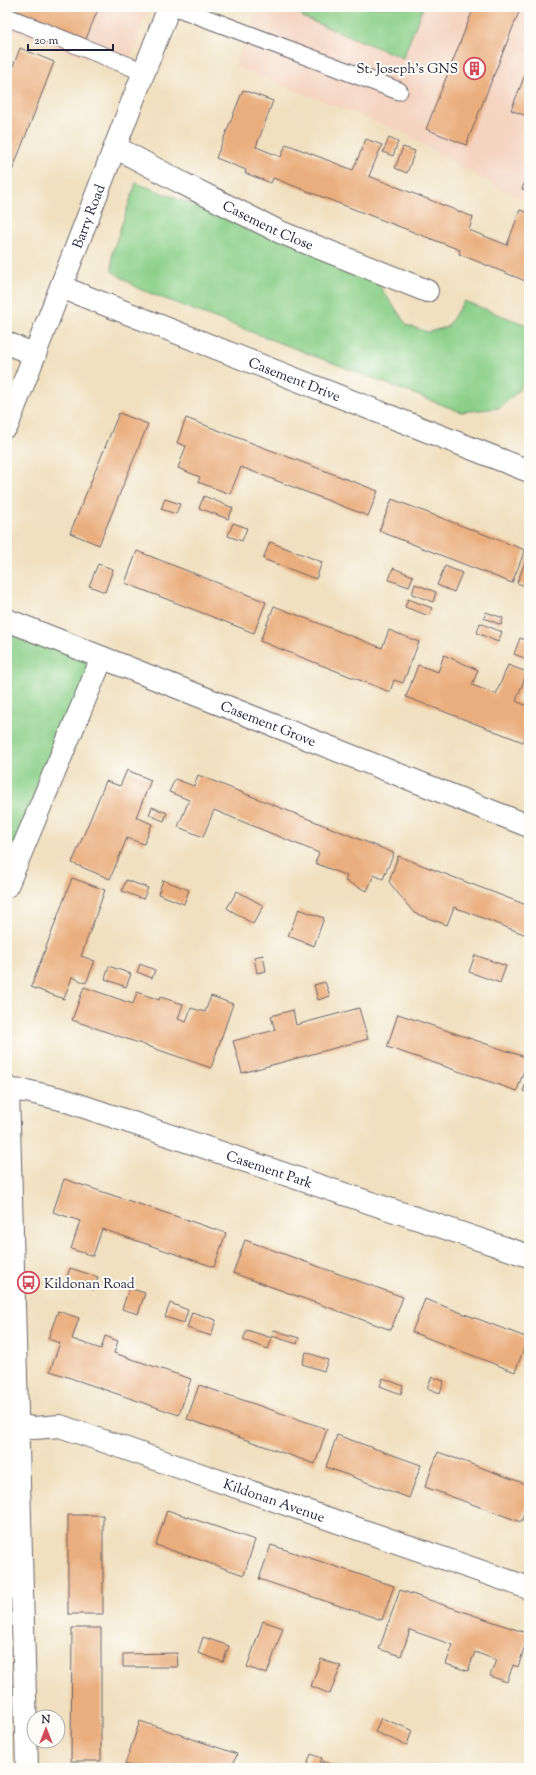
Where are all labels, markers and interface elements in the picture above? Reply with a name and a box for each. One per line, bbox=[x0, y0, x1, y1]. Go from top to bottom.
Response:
scale bar bbox=[28, 26, 113, 52]
text: 20 m bbox=[34, 32, 59, 50]
building icon: St. Joseph's GNS bbox=[461, 55, 487, 81]
place label: St. Joseph's GNS bbox=[356, 60, 458, 80]
street label: Barry Road bbox=[69, 182, 111, 252]
street label: Casement Close bbox=[218, 197, 316, 256]
street label: Casement Drive bbox=[245, 354, 343, 408]
street label: Casement Grove bbox=[217, 697, 318, 753]
street label: Casement Park bbox=[223, 1147, 315, 1195]
bus stop icon: Kildonan Road bbox=[15, 1270, 41, 1296]
place label: Kildonan Road bbox=[44, 1275, 135, 1295]
street label: Kildonan Avenue bbox=[220, 1475, 327, 1529]
north arrow bbox=[26, 1709, 66, 1749]
text: N bbox=[41, 1712, 51, 1728]

